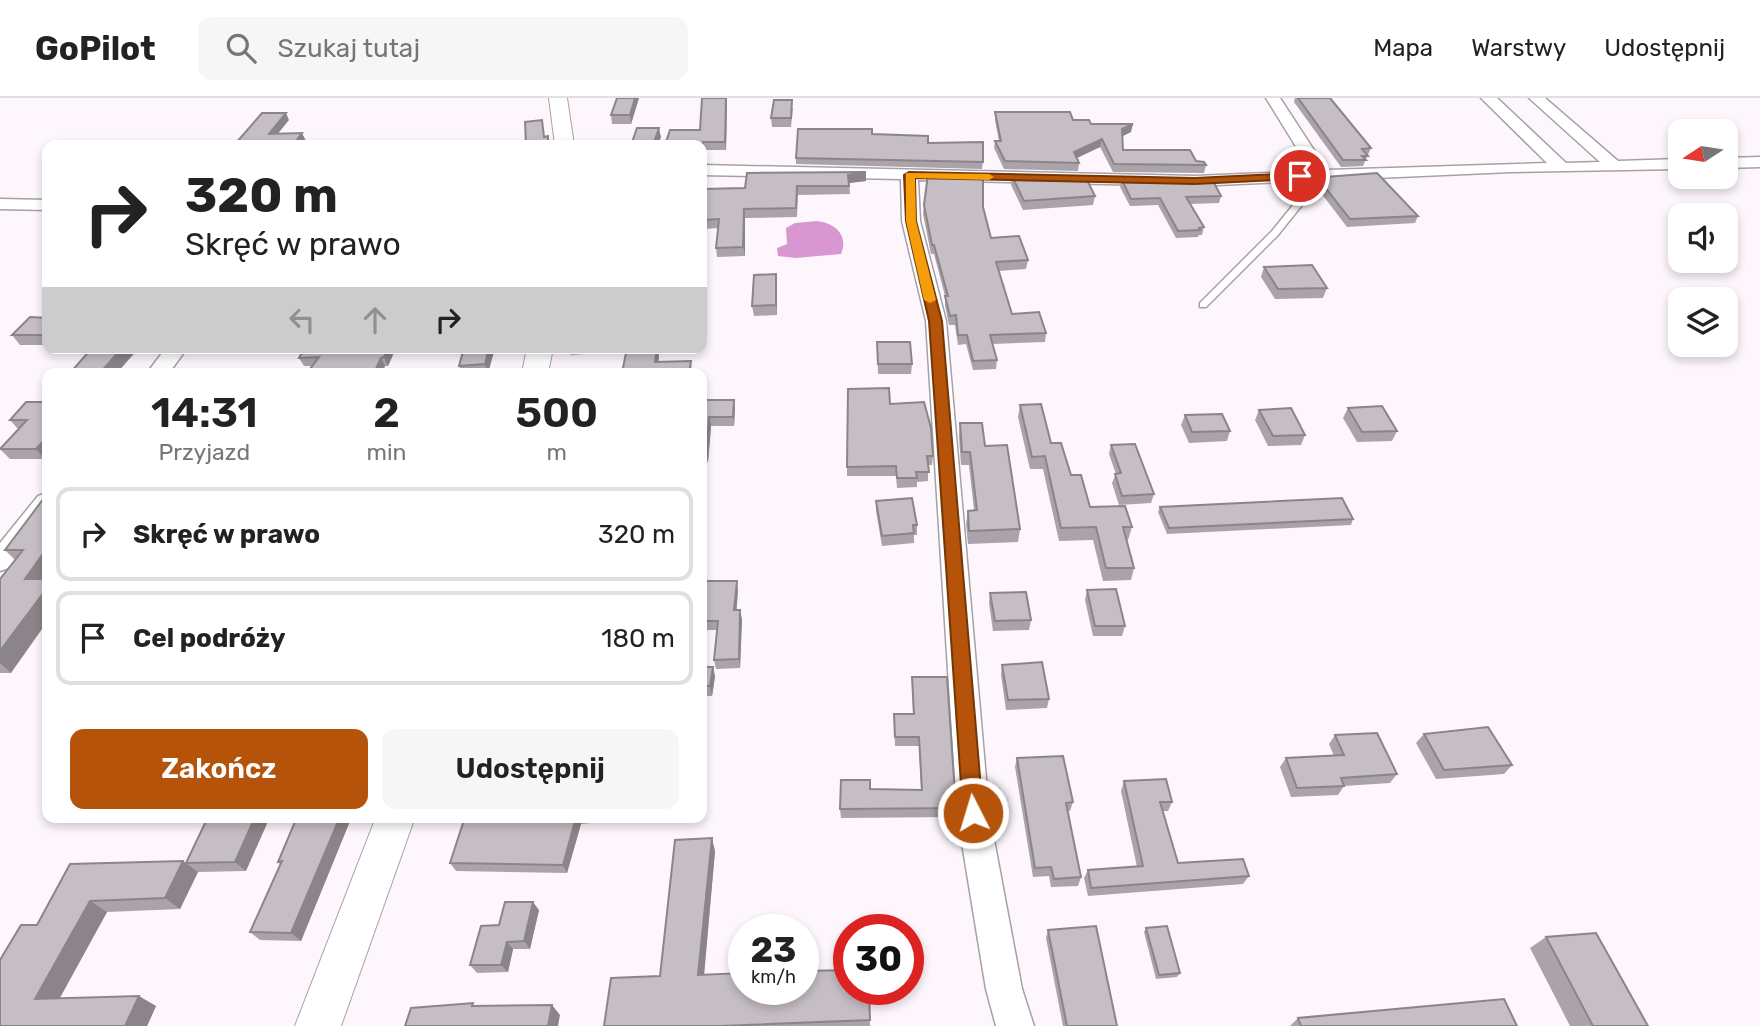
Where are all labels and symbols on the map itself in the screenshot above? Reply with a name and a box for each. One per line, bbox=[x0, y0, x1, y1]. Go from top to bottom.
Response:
north arrow bbox=[1668, 119, 1738, 189]
pin bbox=[1270, 146, 1330, 206]
position arrow bbox=[936, 776, 1010, 850]
speed limit sign: 30 bbox=[833, 914, 924, 1005]

